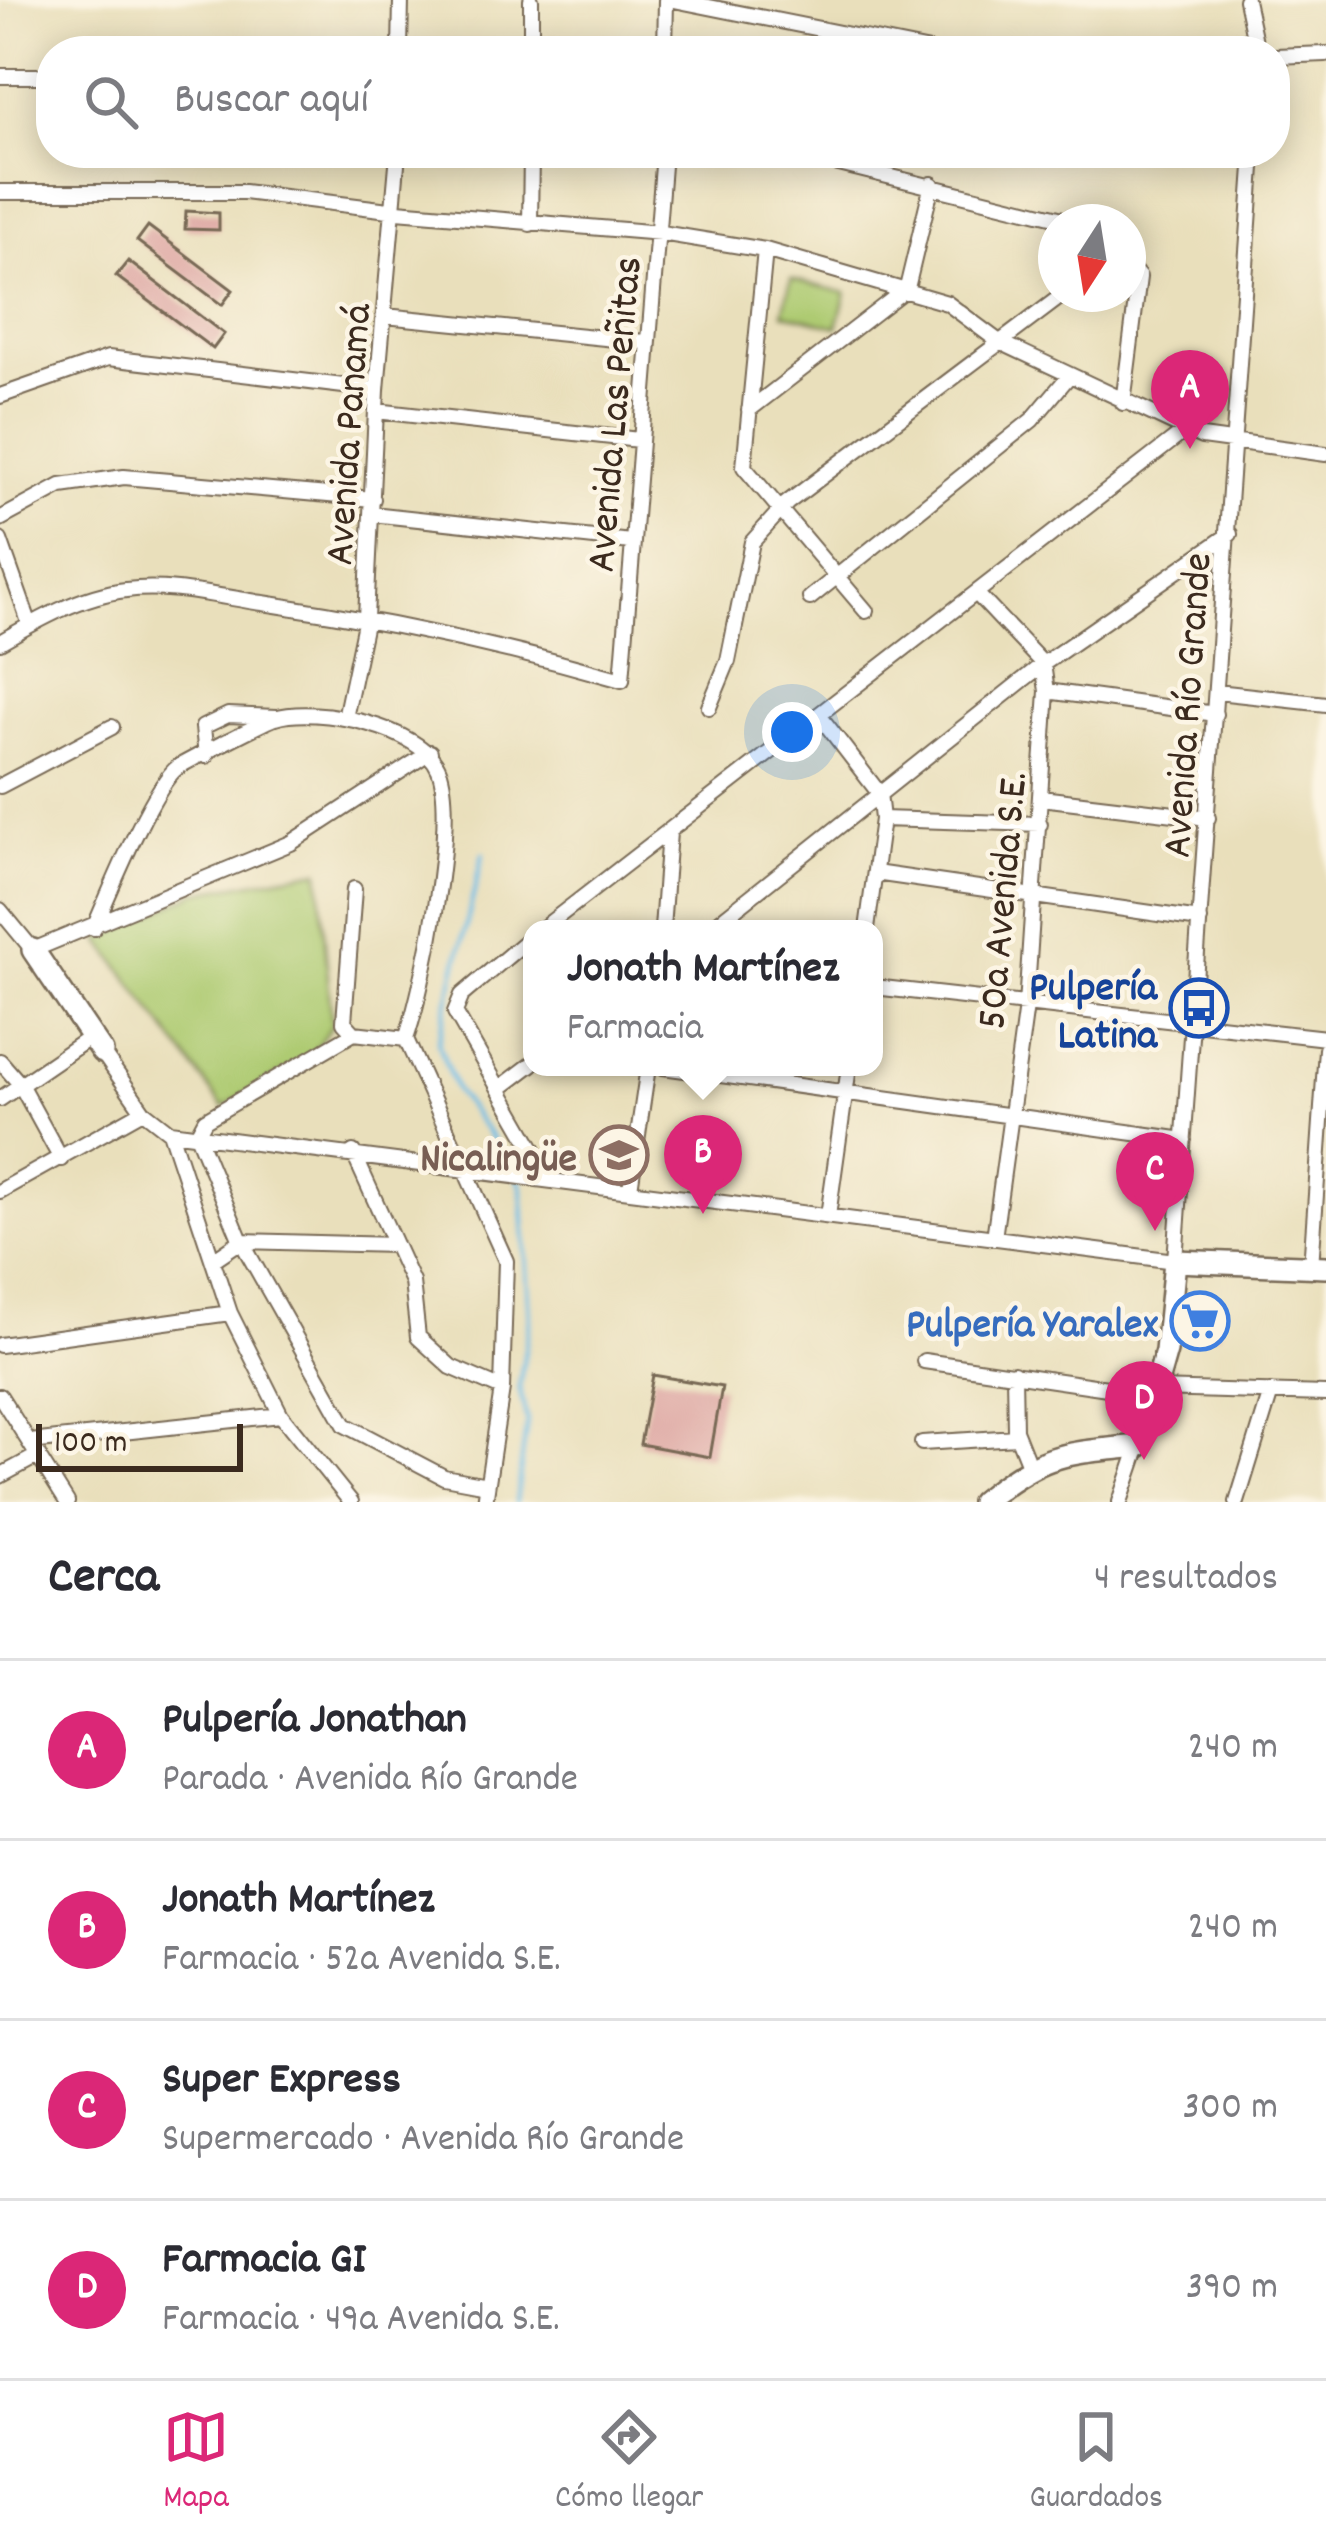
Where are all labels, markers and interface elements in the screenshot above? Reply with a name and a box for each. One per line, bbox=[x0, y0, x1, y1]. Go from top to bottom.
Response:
search box bbox=[36, 36, 1290, 168]
icon: search bbox=[78, 69, 144, 135]
text: Buscar aquí bbox=[174, 70, 369, 134]
north arrow bbox=[1038, 204, 1146, 312]
street label: Avenida Las Peñitas bbox=[574, 254, 662, 575]
street label: Avenida Panamá bbox=[313, 301, 391, 568]
pin: A bbox=[1151, 350, 1229, 449]
street label: Avenida Río Grande bbox=[1150, 551, 1232, 860]
your location bbox=[762, 702, 822, 762]
street label: 50a Avenida S.E. bbox=[965, 769, 1047, 1032]
popup bbox=[523, 920, 883, 1076]
text: Jonath Martínez bbox=[567, 939, 839, 1003]
place label: Pulpería Latina bbox=[1029, 961, 1158, 1069]
bus stop icon: Pulpería Latina bbox=[1168, 977, 1230, 1039]
text: Farmacia bbox=[567, 1003, 703, 1058]
pin: B bbox=[664, 1115, 742, 1214]
school or university icon: Nicalingüe bbox=[588, 1124, 650, 1186]
place label: Nicalingüe bbox=[420, 1132, 577, 1192]
pin: C bbox=[1116, 1132, 1194, 1231]
supermarket icon: Pulpería Yaralex bbox=[1169, 1290, 1231, 1352]
place label: Pulpería Yaralex bbox=[906, 1298, 1158, 1358]
pin: D bbox=[1105, 1361, 1183, 1460]
scale bar bbox=[36, 1418, 243, 1471]
text: 100 m bbox=[54, 1421, 127, 1468]
text: Cerca bbox=[48, 1544, 159, 1616]
text: 4 resultados bbox=[1094, 1553, 1278, 1608]
text: Pulpería Jonathan bbox=[162, 1690, 467, 1754]
text: A bbox=[76, 1722, 98, 1777]
text: 240 m bbox=[1188, 1722, 1278, 1777]
text: Parada · Avenida Río Grande bbox=[162, 1754, 578, 1809]
text: Jonath Martínez bbox=[162, 1870, 435, 1934]
text: B bbox=[78, 1902, 96, 1957]
text: 240 m bbox=[1188, 1902, 1278, 1957]
text: Farmacia · 52a Avenida S.E. bbox=[162, 1934, 561, 1989]
text: Super Express bbox=[162, 2050, 401, 2114]
text: C bbox=[77, 2082, 97, 2137]
text: 300 m bbox=[1182, 2082, 1278, 2137]
text: Supermercado · Avenida Río Grande bbox=[162, 2114, 684, 2169]
text: Farmacia GI bbox=[162, 2230, 366, 2294]
text: D bbox=[77, 2262, 97, 2317]
text: 390 m bbox=[1186, 2262, 1278, 2317]
text: Farmacia · 49a Avenida S.E. bbox=[162, 2294, 560, 2349]
tab: Mapa bbox=[163, 2404, 229, 2523]
tab: Cómo llegar bbox=[555, 2404, 703, 2523]
tab: Guardados bbox=[1029, 2404, 1163, 2523]

